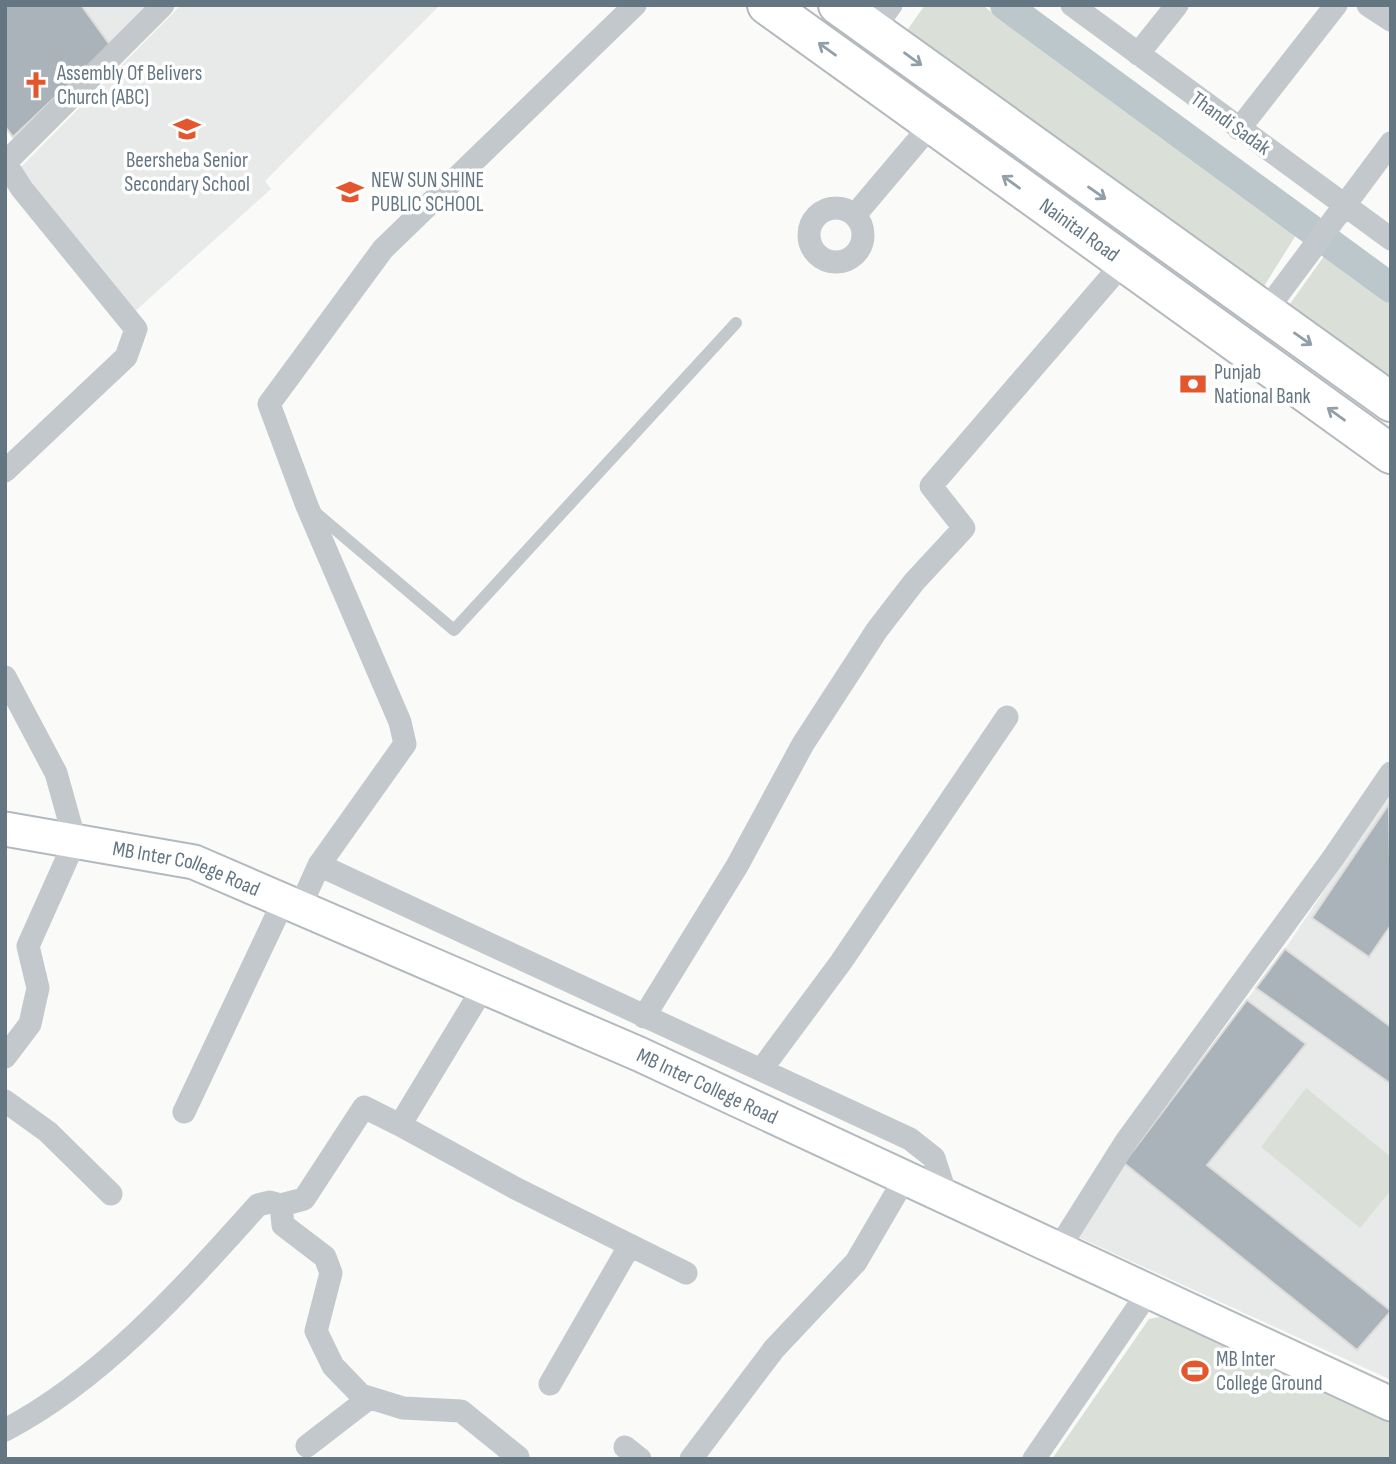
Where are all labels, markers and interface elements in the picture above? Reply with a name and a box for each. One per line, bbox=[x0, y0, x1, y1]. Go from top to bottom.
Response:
one-way arrow bbox=[818, 41, 836, 56]
one-way arrow bbox=[903, 52, 922, 67]
place label: Assembly Of Belivers Church (ABC) bbox=[56, 61, 202, 110]
church icon: Assembly Of Belivers Church (ABC) bbox=[21, 70, 51, 100]
street label: Thandi Sadak bbox=[1186, 86, 1275, 161]
school or university icon: Beersheba Senior Secondary School bbox=[172, 114, 202, 144]
place label: Beersheba Senior Secondary School bbox=[124, 148, 250, 197]
place label: NEW SUN SHINE PUBLIC SCHOOL bbox=[371, 168, 484, 217]
one-way arrow bbox=[1002, 175, 1021, 189]
school or university icon: NEW SUN SHINE PUBLIC SCHOOL bbox=[335, 177, 365, 207]
one-way arrow bbox=[1087, 186, 1106, 200]
street label: Nainital Road bbox=[1034, 193, 1124, 267]
one-way arrow bbox=[1293, 332, 1312, 346]
place label: Punjab National Bank bbox=[1214, 360, 1311, 409]
bank icon: Punjab National Bank bbox=[1178, 369, 1208, 399]
one-way arrow bbox=[1326, 407, 1345, 422]
street label: MB Inter College Road bbox=[111, 836, 264, 902]
street label: MB Inter College Road bbox=[633, 1043, 782, 1130]
place label: MB Inter College Ground bbox=[1216, 1347, 1323, 1396]
sports icon: MB Inter College Ground bbox=[1180, 1356, 1210, 1386]

